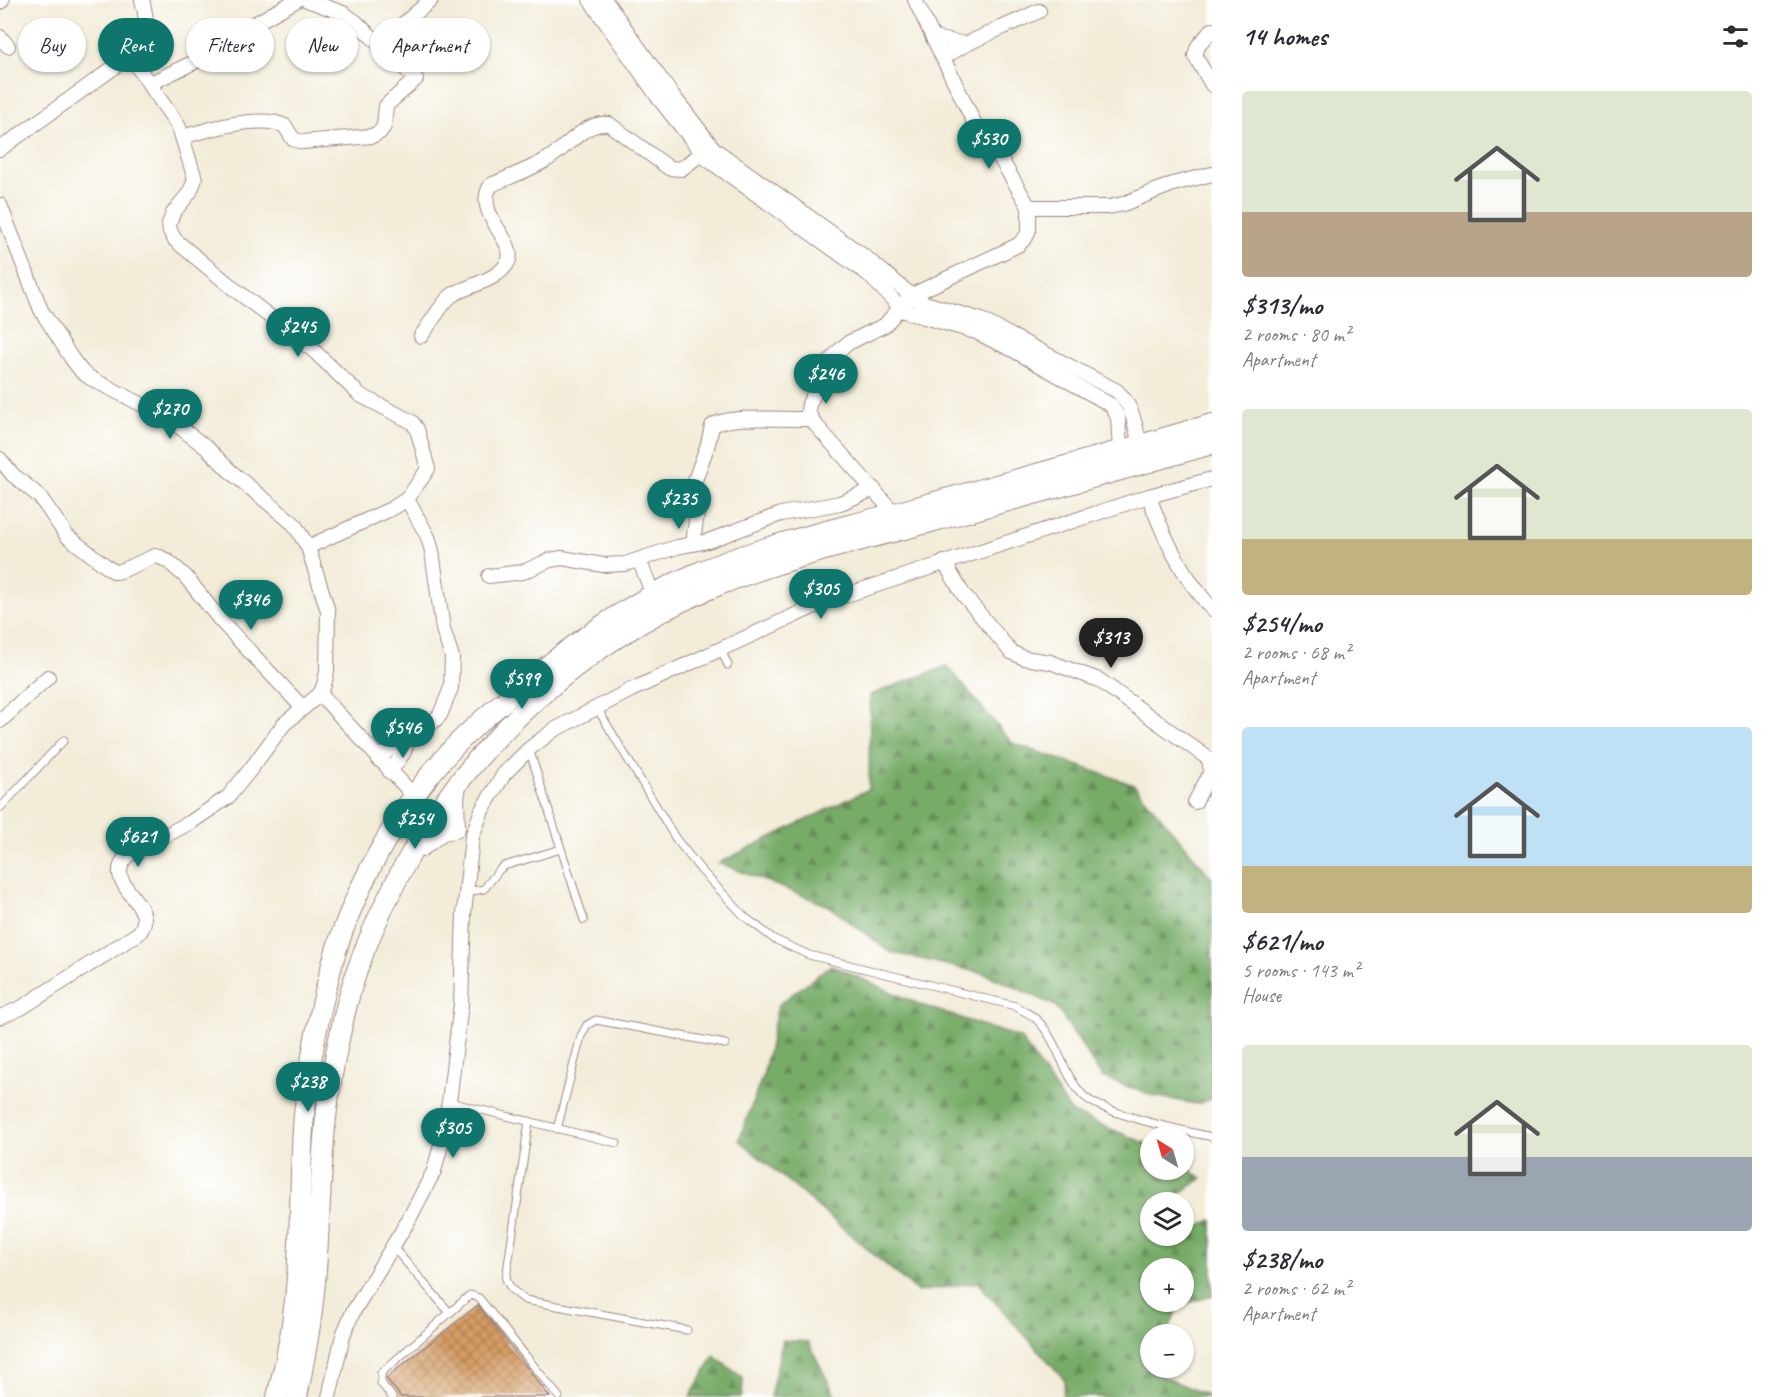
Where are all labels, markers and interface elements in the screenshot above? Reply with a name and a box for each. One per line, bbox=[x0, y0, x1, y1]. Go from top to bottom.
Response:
chip: Buy bbox=[18, 18, 86, 72]
chip: Rent bbox=[98, 18, 174, 72]
chip: Filters bbox=[186, 18, 274, 72]
chip: New bbox=[286, 18, 358, 72]
chip: Apartment bbox=[370, 18, 490, 72]
text: 14 homes bbox=[1242, 20, 1327, 53]
icon: filters bbox=[1719, 20, 1752, 53]
pin: $530 bbox=[953, 119, 1025, 170]
text: $530 bbox=[971, 126, 1007, 151]
icon: home bbox=[1443, 130, 1551, 238]
text: $313/mo bbox=[1242, 289, 1322, 322]
pin: $245 bbox=[262, 307, 334, 358]
text: $245 bbox=[280, 314, 316, 339]
text: 2 rooms · 80 m² bbox=[1242, 322, 1350, 347]
text: Apartment bbox=[1242, 347, 1315, 372]
pin: $246 bbox=[790, 354, 862, 405]
text: $246 bbox=[808, 361, 844, 386]
pin: $270 bbox=[134, 389, 206, 440]
text: $270 bbox=[152, 396, 188, 421]
icon: home bbox=[1443, 448, 1551, 556]
pin: $235 bbox=[643, 479, 715, 530]
text: $235 bbox=[661, 486, 697, 511]
pin: $305 bbox=[785, 569, 857, 620]
text: $305 bbox=[803, 576, 839, 601]
pin: $346 bbox=[215, 580, 287, 631]
text: $346 bbox=[233, 587, 269, 612]
text: $254/mo bbox=[1242, 607, 1322, 640]
pin: $313 bbox=[1075, 618, 1147, 669]
text: $313 bbox=[1093, 625, 1129, 650]
text: 2 rooms · 68 m² bbox=[1242, 640, 1350, 665]
pin: $599 bbox=[486, 659, 558, 710]
text: Apartment bbox=[1242, 665, 1315, 690]
text: $599 bbox=[504, 666, 540, 691]
pin: $546 bbox=[367, 708, 439, 759]
text: $546 bbox=[385, 715, 421, 740]
icon: home bbox=[1443, 766, 1551, 874]
pin: $254 bbox=[379, 799, 451, 850]
text: $254 bbox=[397, 806, 433, 831]
pin: $621 bbox=[102, 817, 174, 868]
text: $621 bbox=[120, 824, 156, 849]
text: $621/mo bbox=[1242, 925, 1323, 958]
text: 5 rooms · 143 m² bbox=[1242, 958, 1359, 983]
text: House bbox=[1242, 983, 1281, 1008]
pin: $238 bbox=[272, 1062, 344, 1113]
text: $238 bbox=[290, 1069, 326, 1094]
icon: home bbox=[1443, 1084, 1551, 1192]
pin: $305 bbox=[417, 1108, 489, 1159]
text: $305 bbox=[435, 1115, 471, 1140]
north arrow bbox=[1140, 1126, 1194, 1180]
map controls bbox=[1140, 1126, 1194, 1378]
button: layers bbox=[1140, 1192, 1194, 1246]
text: $238/mo bbox=[1242, 1243, 1322, 1276]
button: + bbox=[1140, 1258, 1194, 1312]
text: 2 rooms · 62 m² bbox=[1242, 1276, 1350, 1301]
text: Apartment bbox=[1242, 1301, 1315, 1326]
button: − bbox=[1140, 1324, 1194, 1378]

